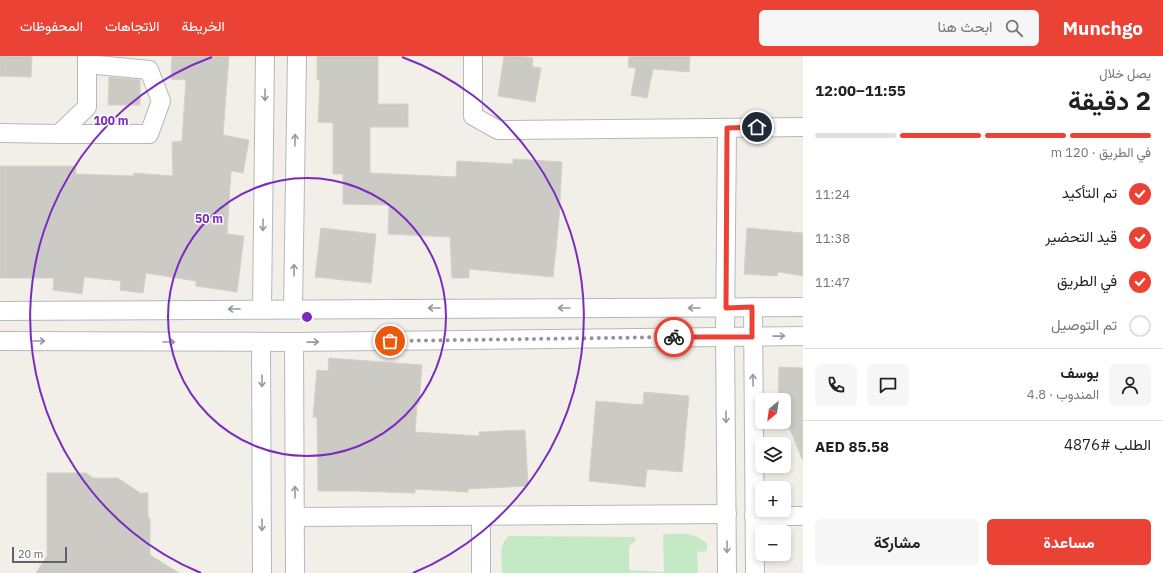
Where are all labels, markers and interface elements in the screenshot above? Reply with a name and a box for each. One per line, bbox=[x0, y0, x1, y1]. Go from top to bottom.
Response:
search box bbox=[759, 10, 1039, 46]
text: Munchgo bbox=[1063, 16, 1143, 40]
text: المحفوظات bbox=[20, 17, 83, 35]
text: الاتجاهات bbox=[105, 17, 159, 35]
text: الخريطة bbox=[181, 17, 225, 35]
text: ابحث هنا bbox=[938, 17, 993, 36]
icon: search bbox=[1003, 17, 1025, 39]
text: يصل خلال bbox=[1099, 65, 1151, 82]
text: 11:55–12:00 bbox=[815, 81, 906, 100]
text: 2 دقيقة bbox=[1068, 83, 1151, 117]
one-way arrow bbox=[261, 88, 269, 101]
pin bbox=[740, 110, 774, 144]
text: 100 m bbox=[93, 113, 129, 128]
icon: home bbox=[746, 116, 768, 138]
one-way arrow bbox=[292, 134, 299, 147]
text: في الطريق · 120 m bbox=[1051, 144, 1151, 161]
text: تم التأكيد bbox=[1062, 183, 1117, 202]
icon: check bbox=[1129, 183, 1151, 205]
text: 11:24 bbox=[815, 186, 850, 203]
text: 50 m bbox=[195, 211, 223, 226]
one-way arrow bbox=[259, 218, 267, 231]
text: قيد التحضير bbox=[1045, 227, 1117, 246]
icon: check bbox=[1129, 227, 1151, 249]
text: 11:38 bbox=[815, 230, 850, 247]
one-way arrow bbox=[290, 264, 298, 277]
text: في الطريق bbox=[1057, 271, 1117, 290]
icon: check bbox=[1129, 271, 1151, 293]
text: 11:47 bbox=[815, 274, 850, 291]
one-way arrow bbox=[428, 304, 441, 312]
one-way arrow bbox=[558, 304, 571, 312]
one-way arrow bbox=[688, 304, 701, 312]
one-way arrow bbox=[228, 306, 241, 313]
centre of rings bbox=[300, 310, 314, 324]
text: تم التوصيل bbox=[1051, 315, 1117, 334]
courier bbox=[654, 317, 694, 357]
pin bbox=[373, 324, 407, 358]
icon: bike bbox=[663, 326, 685, 348]
icon: bag bbox=[379, 330, 401, 352]
one-way arrow bbox=[772, 332, 785, 340]
one-way arrow bbox=[32, 337, 45, 345]
one-way arrow bbox=[162, 338, 175, 346]
one-way arrow bbox=[306, 338, 319, 346]
text: يوسف bbox=[1061, 363, 1099, 382]
button: phone bbox=[815, 364, 857, 406]
button: chat bbox=[867, 364, 909, 406]
button: person bbox=[1109, 364, 1151, 406]
one-way arrow bbox=[258, 374, 265, 387]
one-way arrow bbox=[749, 374, 757, 387]
text: المندوب · 4.8 bbox=[1027, 386, 1099, 403]
north arrow bbox=[755, 393, 791, 429]
map controls bbox=[755, 393, 791, 561]
one-way arrow bbox=[722, 410, 730, 423]
text: الطلب #4876 bbox=[1064, 435, 1151, 454]
button: layers bbox=[755, 437, 791, 473]
text: AED 85.58 bbox=[815, 437, 889, 456]
button: + bbox=[755, 481, 791, 517]
one-way arrow bbox=[291, 486, 299, 499]
one-way arrow bbox=[258, 518, 266, 531]
button: مشاركة bbox=[815, 519, 979, 565]
button: مساعدة bbox=[987, 519, 1151, 565]
button: − bbox=[755, 525, 791, 561]
one-way arrow bbox=[723, 540, 731, 553]
scale bar bbox=[12, 545, 67, 564]
text: 20 m bbox=[18, 547, 43, 561]

